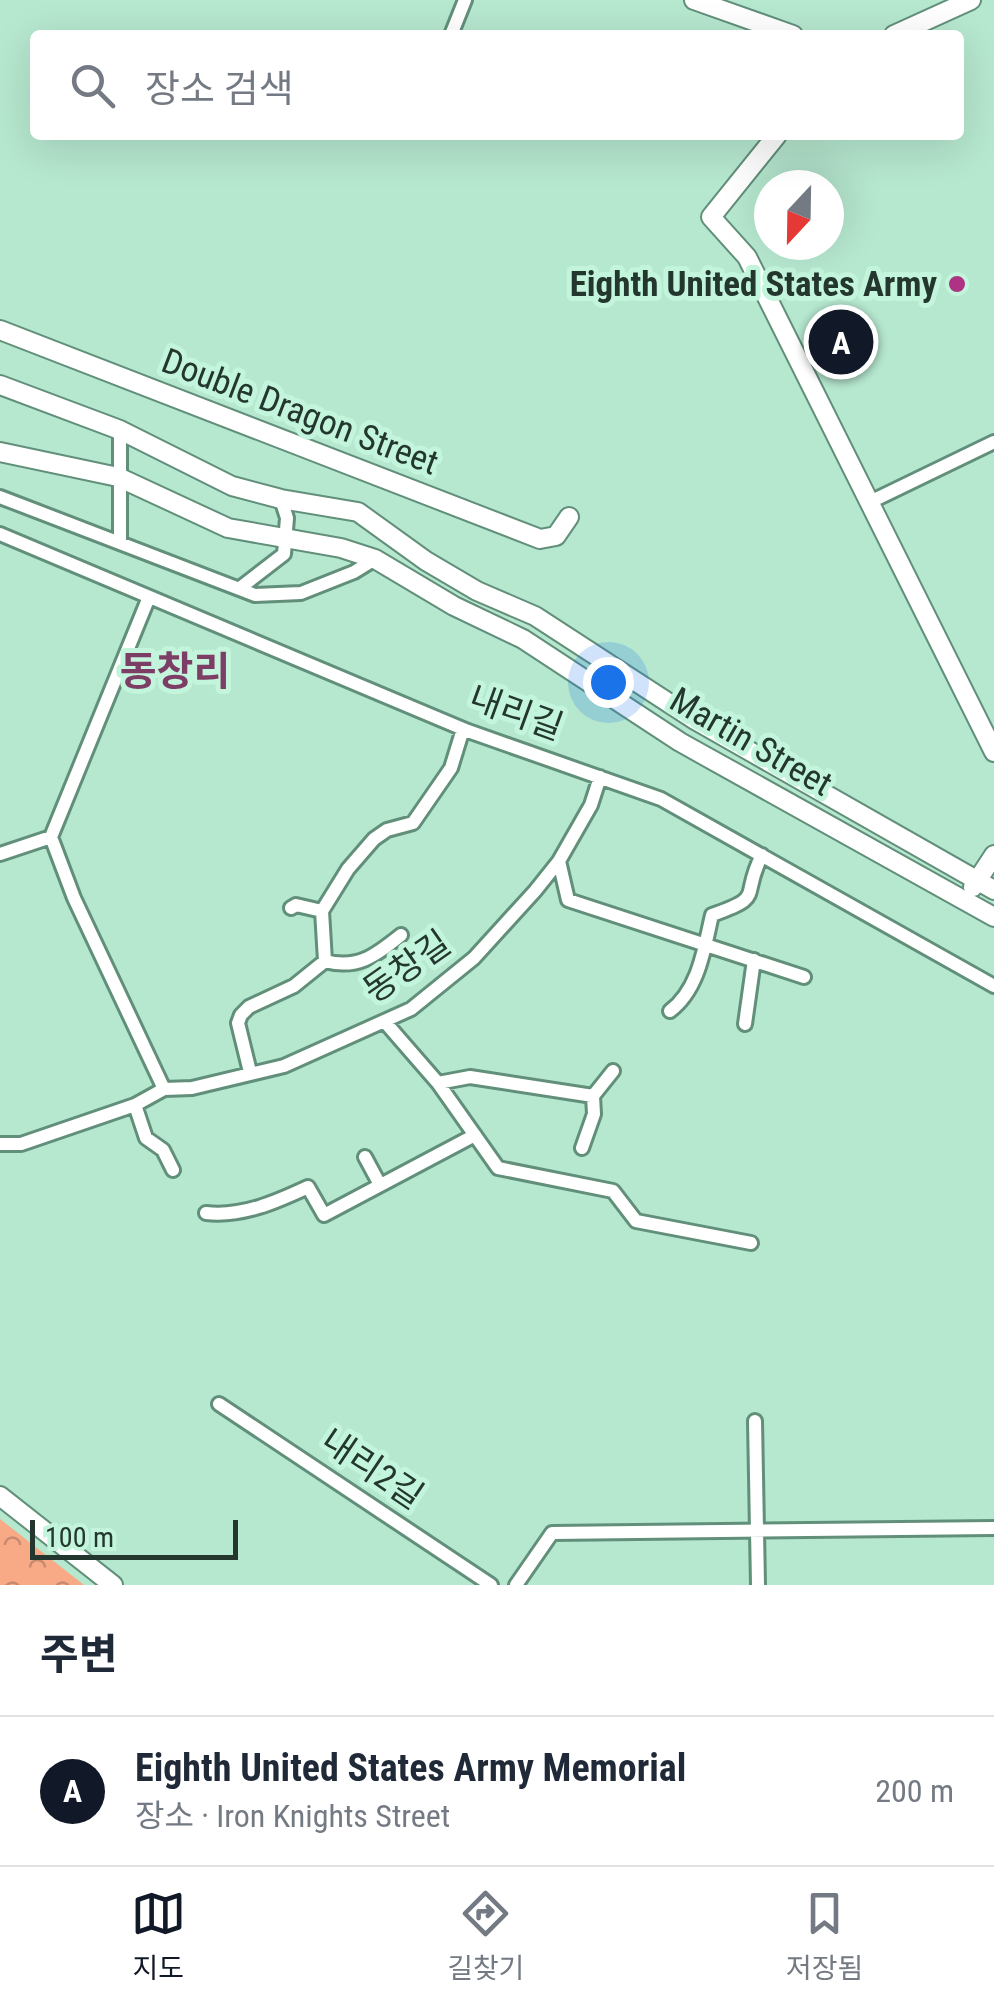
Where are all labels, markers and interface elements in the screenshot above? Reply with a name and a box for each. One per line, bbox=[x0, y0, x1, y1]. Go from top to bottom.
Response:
search box bbox=[30, 30, 964, 140]
icon: search bbox=[65, 58, 120, 113]
text: 장소 검색 bbox=[145, 67, 294, 111]
north arrow bbox=[754, 170, 844, 260]
place label: Eighth United States Army bbox=[570, 264, 937, 305]
marker: Eighth United States Army bbox=[946, 273, 968, 295]
pin: A bbox=[808, 304, 874, 380]
street label: Double Dragon Street bbox=[156, 340, 444, 484]
district label: 동창리 bbox=[120, 648, 230, 695]
your location bbox=[583, 657, 634, 708]
street label: 내리길 bbox=[464, 677, 568, 749]
street label: Martin Street bbox=[663, 679, 839, 805]
street label: 동창길 bbox=[356, 923, 458, 1011]
street label: 내리2길 bbox=[313, 1420, 431, 1518]
scale bar bbox=[30, 1515, 238, 1560]
text: 100 m bbox=[45, 1521, 114, 1554]
text: 주변 bbox=[40, 1630, 117, 1679]
text: Eighth United States Army Memorial bbox=[135, 1746, 686, 1790]
text: A bbox=[63, 1772, 82, 1810]
text: 200 m bbox=[875, 1772, 954, 1810]
text: 장소 · Iron Knights Street bbox=[135, 1797, 450, 1835]
tab: 지도 bbox=[131, 1886, 186, 1986]
tab: 길찾기 bbox=[447, 1886, 524, 1986]
tab: 저장됨 bbox=[786, 1886, 863, 1986]

